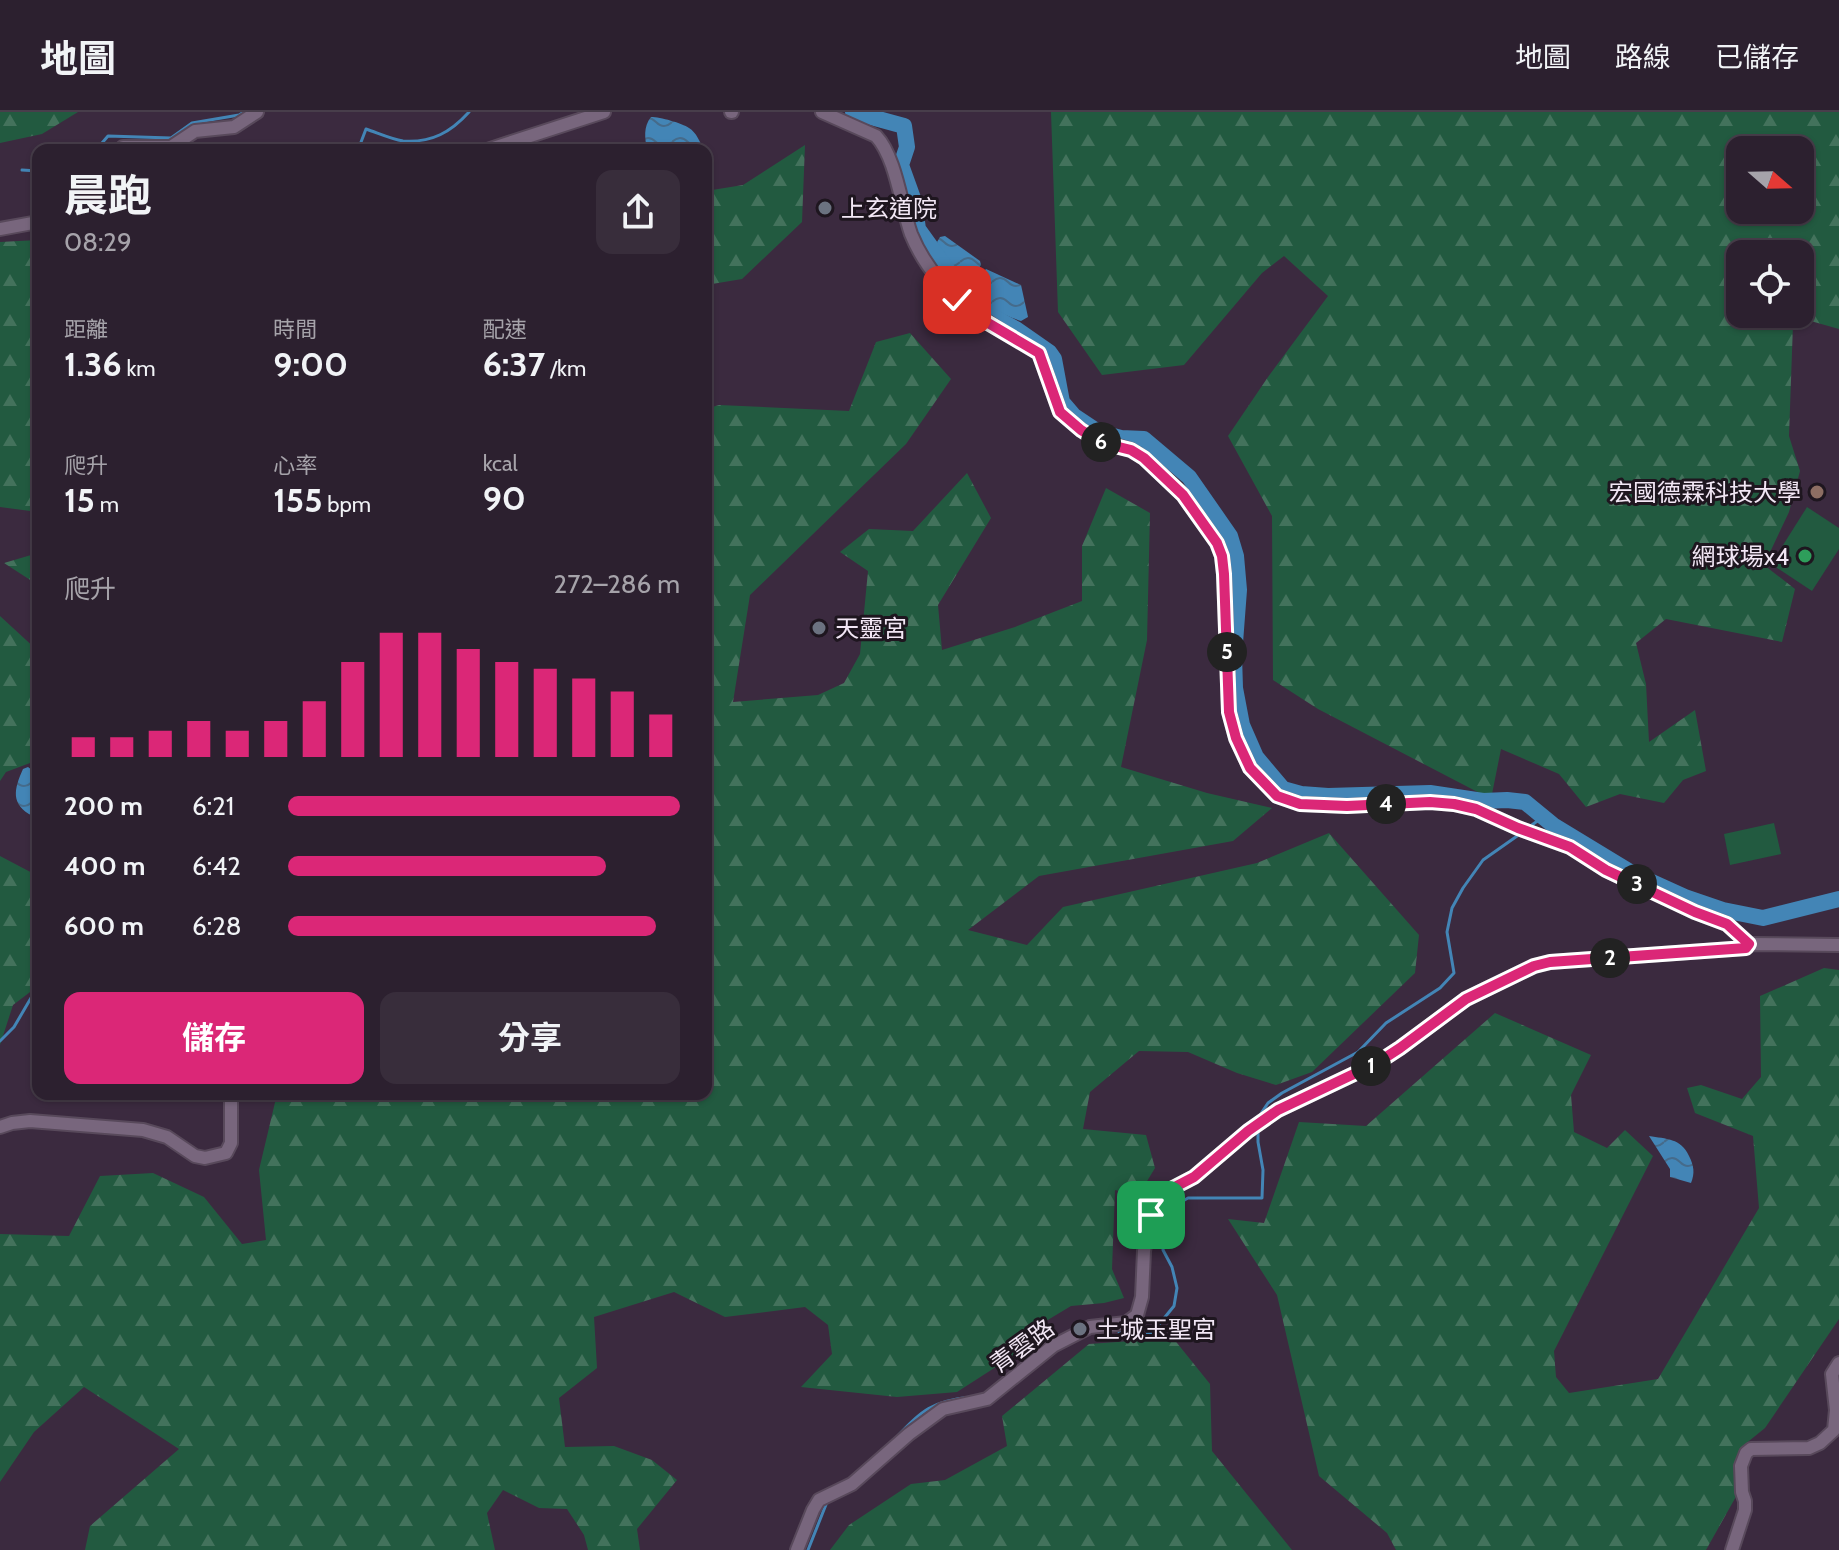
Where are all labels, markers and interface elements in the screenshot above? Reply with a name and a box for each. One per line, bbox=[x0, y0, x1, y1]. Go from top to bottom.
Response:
text: 地圖 bbox=[40, 35, 116, 82]
text: 地圖 bbox=[1515, 40, 1571, 74]
text: 路線 bbox=[1615, 40, 1671, 74]
text: 已儲存 bbox=[1715, 40, 1799, 74]
north arrow bbox=[1726, 136, 1814, 224]
map controls bbox=[1726, 136, 1814, 328]
text: 晨跑 bbox=[64, 169, 152, 222]
button: share bbox=[596, 170, 680, 254]
place label: 上玄道院 bbox=[841, 194, 937, 223]
marker: 上玄道院 bbox=[816, 199, 834, 217]
text: 08:29 bbox=[64, 226, 132, 258]
button: locate bbox=[1726, 240, 1814, 328]
pin bbox=[923, 266, 991, 334]
icon: check bbox=[935, 278, 979, 322]
text: 距離 bbox=[64, 316, 108, 343]
text: 時間 bbox=[273, 316, 317, 343]
text: 配速 bbox=[483, 316, 527, 343]
text: 1.36 bbox=[64, 343, 122, 385]
text: 9:00 bbox=[273, 343, 348, 385]
text: 6:37 bbox=[483, 343, 545, 385]
text: km bbox=[122, 355, 156, 382]
text: /km bbox=[545, 355, 586, 382]
pin: 6 bbox=[1081, 422, 1121, 462]
text: 6 bbox=[1095, 428, 1107, 455]
text: kcal bbox=[483, 450, 518, 477]
text: 爬升 bbox=[64, 452, 108, 479]
text: 心率 bbox=[273, 452, 317, 479]
text: 90 bbox=[483, 477, 526, 519]
place label: 宏國德霖科技大學 bbox=[1609, 478, 1801, 507]
text: 15 bbox=[64, 479, 95, 521]
text: 155 bbox=[273, 479, 322, 521]
marker: 宏國德霖科技大學 bbox=[1808, 483, 1826, 501]
text: m bbox=[95, 491, 119, 518]
text: bpm bbox=[322, 491, 371, 518]
place label: 網球場x4 bbox=[1692, 542, 1789, 571]
marker: 網球場x4 bbox=[1796, 547, 1814, 565]
text: 272–286 m bbox=[554, 568, 680, 600]
text: 爬升 bbox=[64, 573, 116, 605]
place label: 天靈宮 bbox=[835, 614, 907, 643]
marker: 天靈宮 bbox=[810, 619, 828, 637]
pin: 5 bbox=[1207, 632, 1247, 672]
text: 5 bbox=[1221, 638, 1233, 665]
pin: 4 bbox=[1366, 784, 1406, 824]
text: 200 m bbox=[64, 790, 143, 822]
text: 6:21 bbox=[192, 790, 234, 822]
text: 4 bbox=[1379, 790, 1393, 817]
text: 400 m bbox=[64, 850, 145, 882]
text: 6:42 bbox=[192, 850, 241, 882]
pin: 3 bbox=[1617, 864, 1657, 904]
text: 3 bbox=[1631, 870, 1643, 897]
text: 600 m bbox=[64, 910, 144, 942]
text: 6:28 bbox=[192, 910, 242, 942]
pin: 2 bbox=[1590, 938, 1630, 978]
text: 2 bbox=[1604, 944, 1616, 971]
button: 儲存 bbox=[64, 992, 364, 1084]
button: 分享 bbox=[380, 992, 680, 1084]
pin: 1 bbox=[1351, 1046, 1391, 1086]
text: 1 bbox=[1367, 1052, 1375, 1079]
pin bbox=[1117, 1181, 1185, 1249]
icon: arrive bbox=[1129, 1193, 1173, 1237]
street label: 青雲路 bbox=[984, 1313, 1060, 1379]
place label: 土城玉聖宮 bbox=[1096, 1315, 1216, 1344]
marker: 土城玉聖宮 bbox=[1071, 1320, 1089, 1338]

